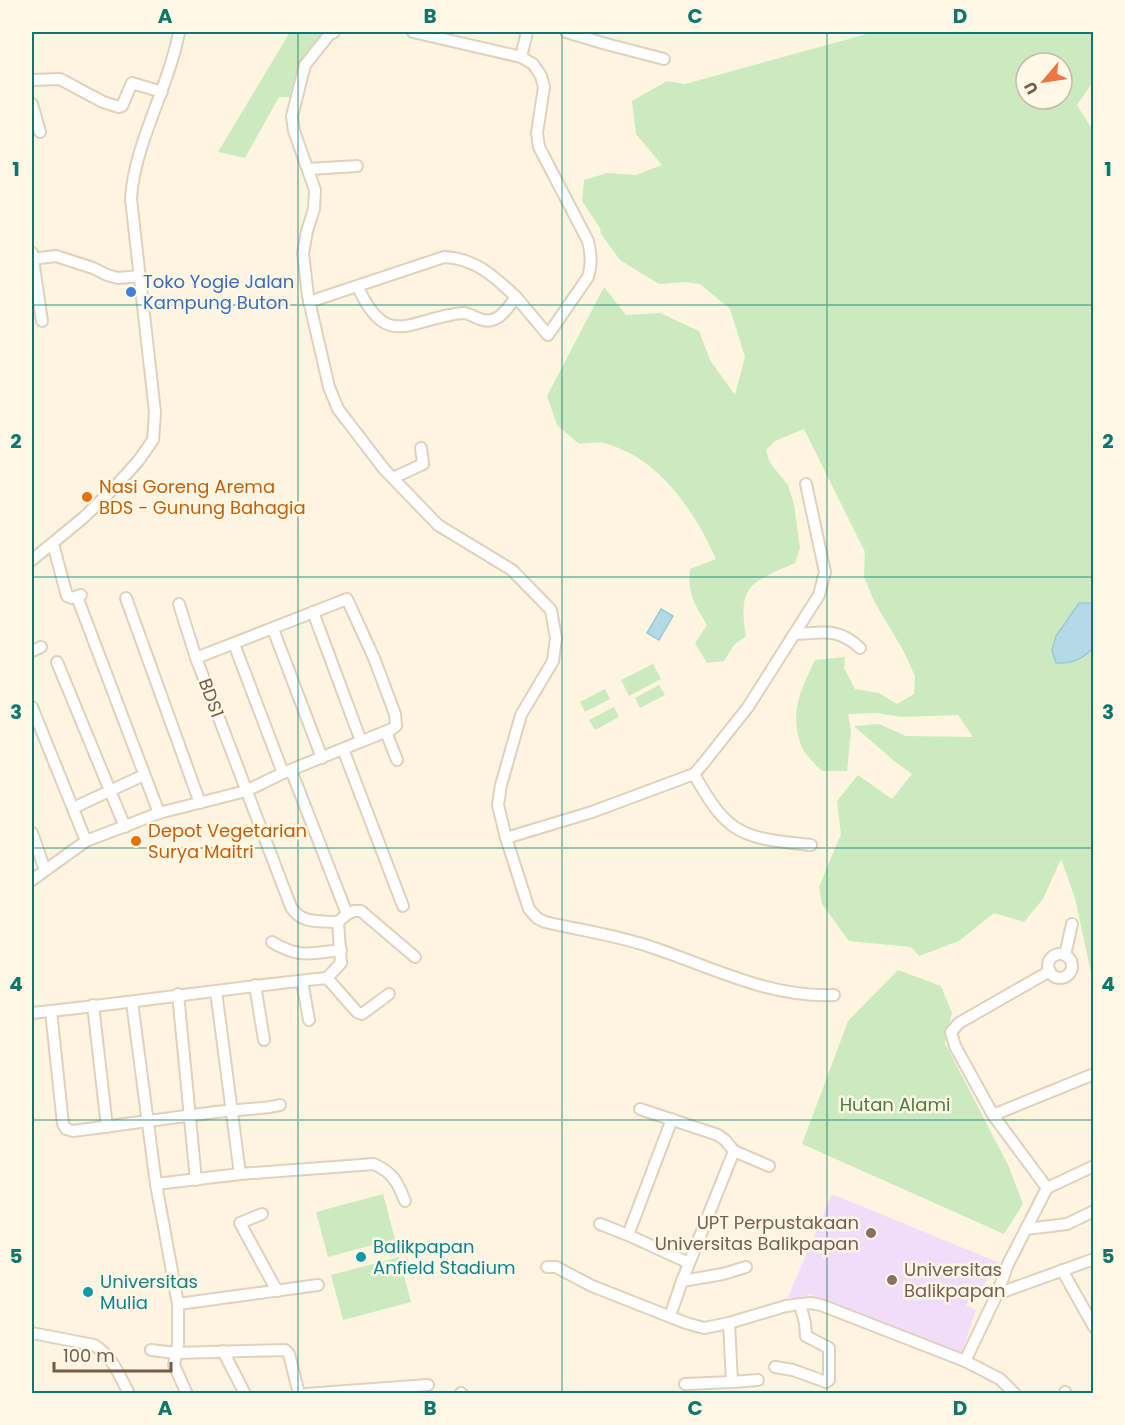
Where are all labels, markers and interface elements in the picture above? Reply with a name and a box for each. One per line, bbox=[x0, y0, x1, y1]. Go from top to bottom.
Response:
text: A bbox=[158, 2, 173, 30]
text: B bbox=[423, 2, 437, 30]
text: C bbox=[687, 2, 703, 30]
text: D bbox=[953, 2, 967, 30]
north arrow bbox=[1014, 51, 1074, 111]
text: U bbox=[1019, 78, 1044, 99]
text: 1 bbox=[12, 155, 20, 183]
text: 1 bbox=[1104, 155, 1112, 183]
place label: Toko Yogie Jalan Kampung Buton bbox=[143, 269, 294, 315]
marker: Toko Yogie Jalan Kampung Buton bbox=[124, 285, 138, 299]
text: 2 bbox=[10, 427, 22, 455]
text: 2 bbox=[1102, 427, 1114, 455]
place label: Nasi Goreng Arema BDS - Gunung Bahagia bbox=[99, 474, 306, 520]
marker: Nasi Goreng Arema BDS - Gunung Bahagia bbox=[80, 490, 94, 504]
street label: BDS1 bbox=[193, 675, 230, 721]
text: 3 bbox=[10, 698, 22, 726]
text: 3 bbox=[1102, 698, 1114, 726]
place label: Depot Vegetarian Surya Maitri bbox=[148, 818, 307, 864]
marker: Depot Vegetarian Surya Maitri bbox=[129, 834, 143, 848]
text: 4 bbox=[9, 970, 23, 998]
text: 4 bbox=[1101, 970, 1115, 998]
park label: Hutan Alami bbox=[840, 1092, 950, 1117]
place label: UPT Perpustakaan Universitas Balikpapan bbox=[655, 1210, 859, 1256]
marker: UPT Perpustakaan Universitas Balikpapan bbox=[864, 1226, 878, 1240]
place label: Balikpapan Anfield Stadium bbox=[373, 1234, 516, 1280]
text: 5 bbox=[10, 1242, 23, 1270]
text: 5 bbox=[1102, 1242, 1115, 1270]
marker: Balikpapan Anfield Stadium bbox=[354, 1250, 368, 1264]
place label: Universitas Balikpapan bbox=[904, 1257, 1006, 1303]
place label: Universitas Mulia bbox=[100, 1269, 198, 1315]
marker: Universitas Balikpapan bbox=[885, 1273, 899, 1287]
marker: Universitas Mulia bbox=[81, 1285, 95, 1299]
scale bar bbox=[54, 1335, 171, 1373]
text: 100 m bbox=[63, 1343, 115, 1368]
text: A bbox=[158, 1394, 173, 1422]
text: B bbox=[423, 1394, 437, 1422]
text: C bbox=[687, 1394, 703, 1422]
text: D bbox=[953, 1394, 967, 1422]

